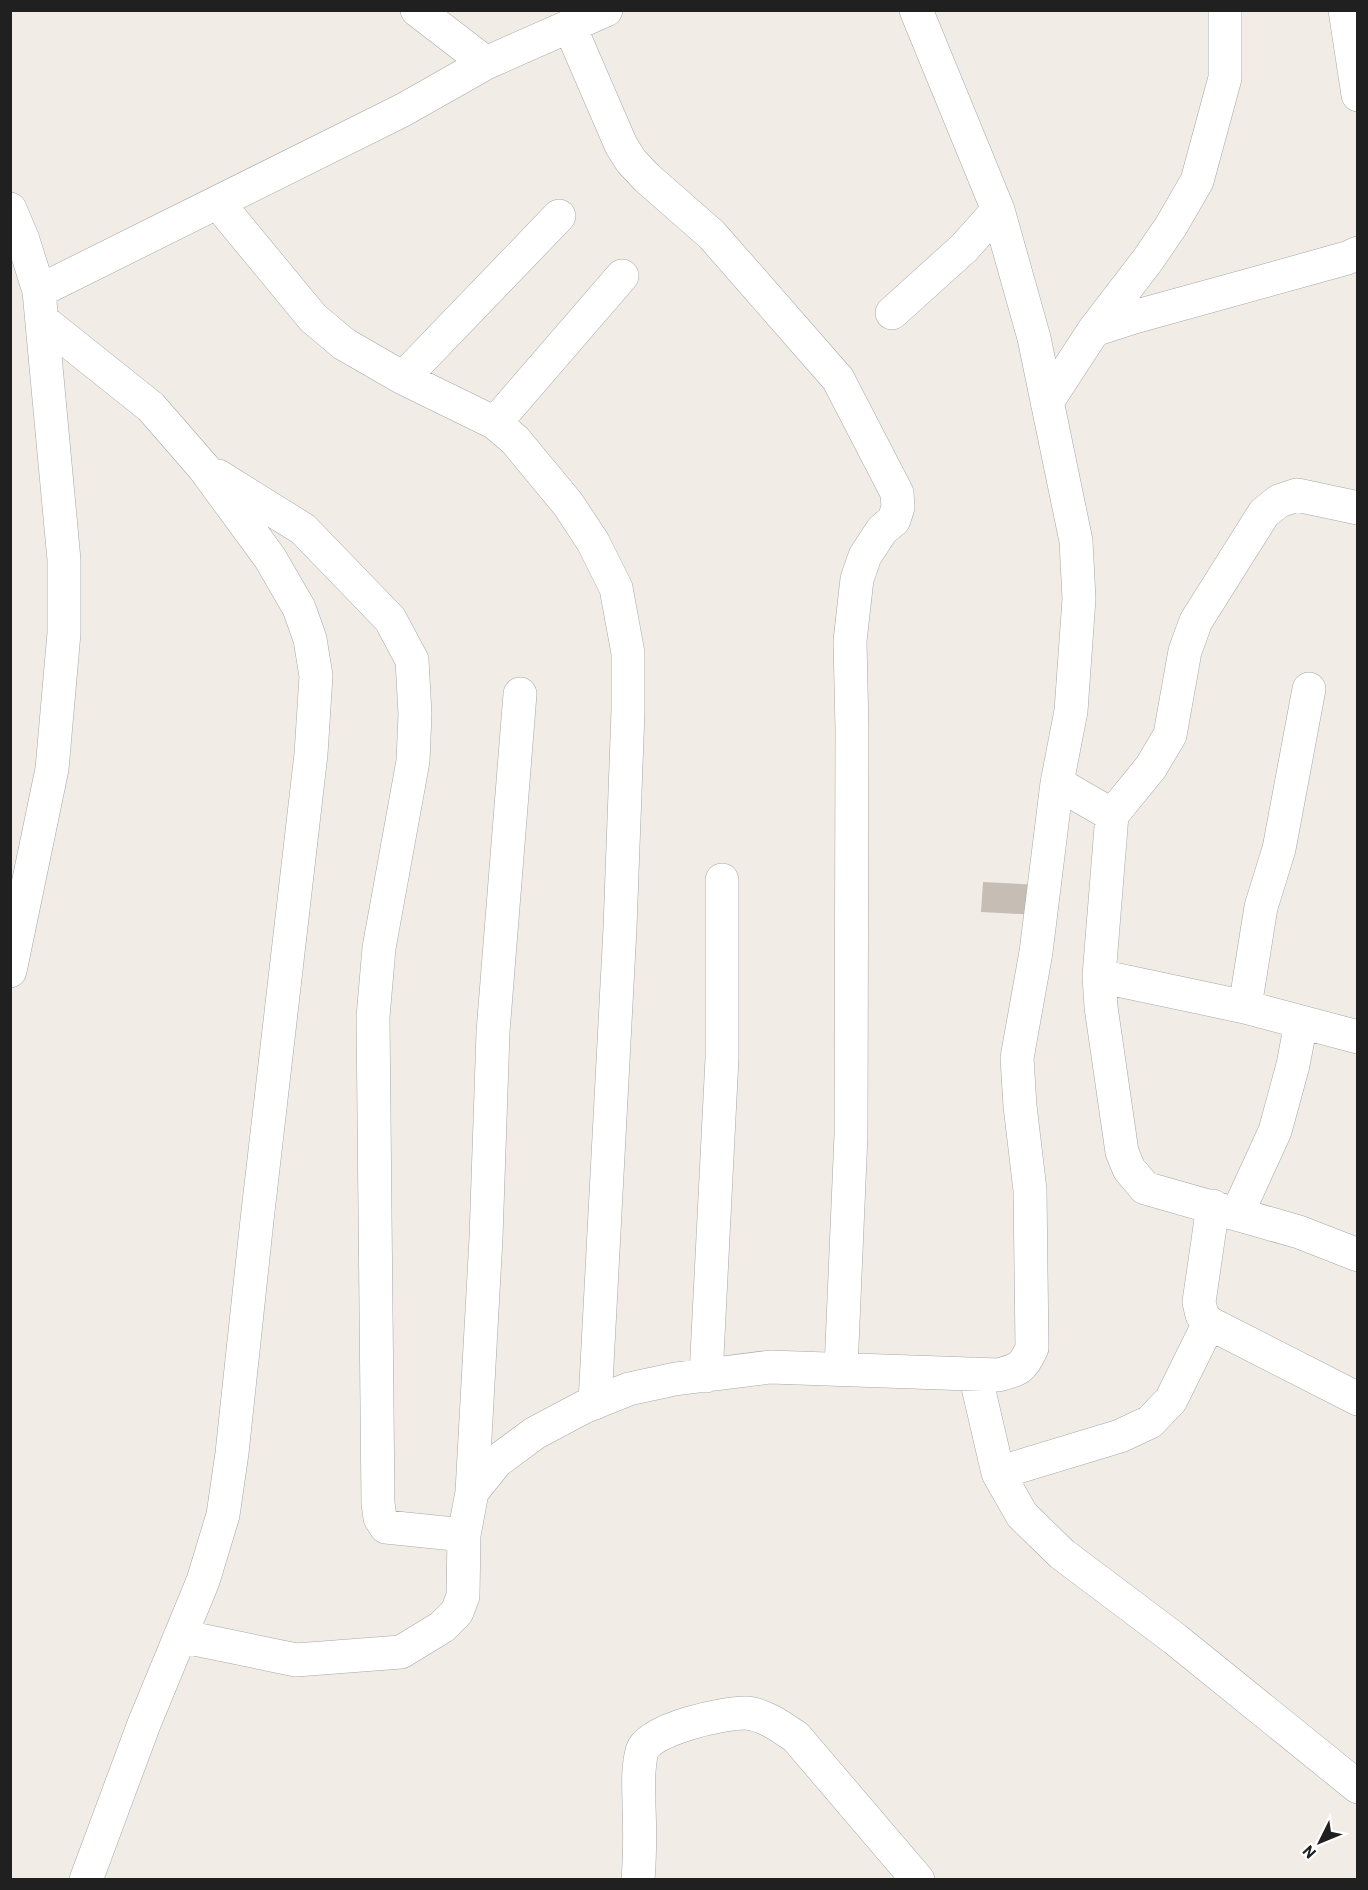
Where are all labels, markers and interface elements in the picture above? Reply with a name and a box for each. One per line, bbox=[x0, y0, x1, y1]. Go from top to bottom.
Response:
north arrow bbox=[1290, 1812, 1350, 1872]
text: N bbox=[1298, 1842, 1319, 1863]

